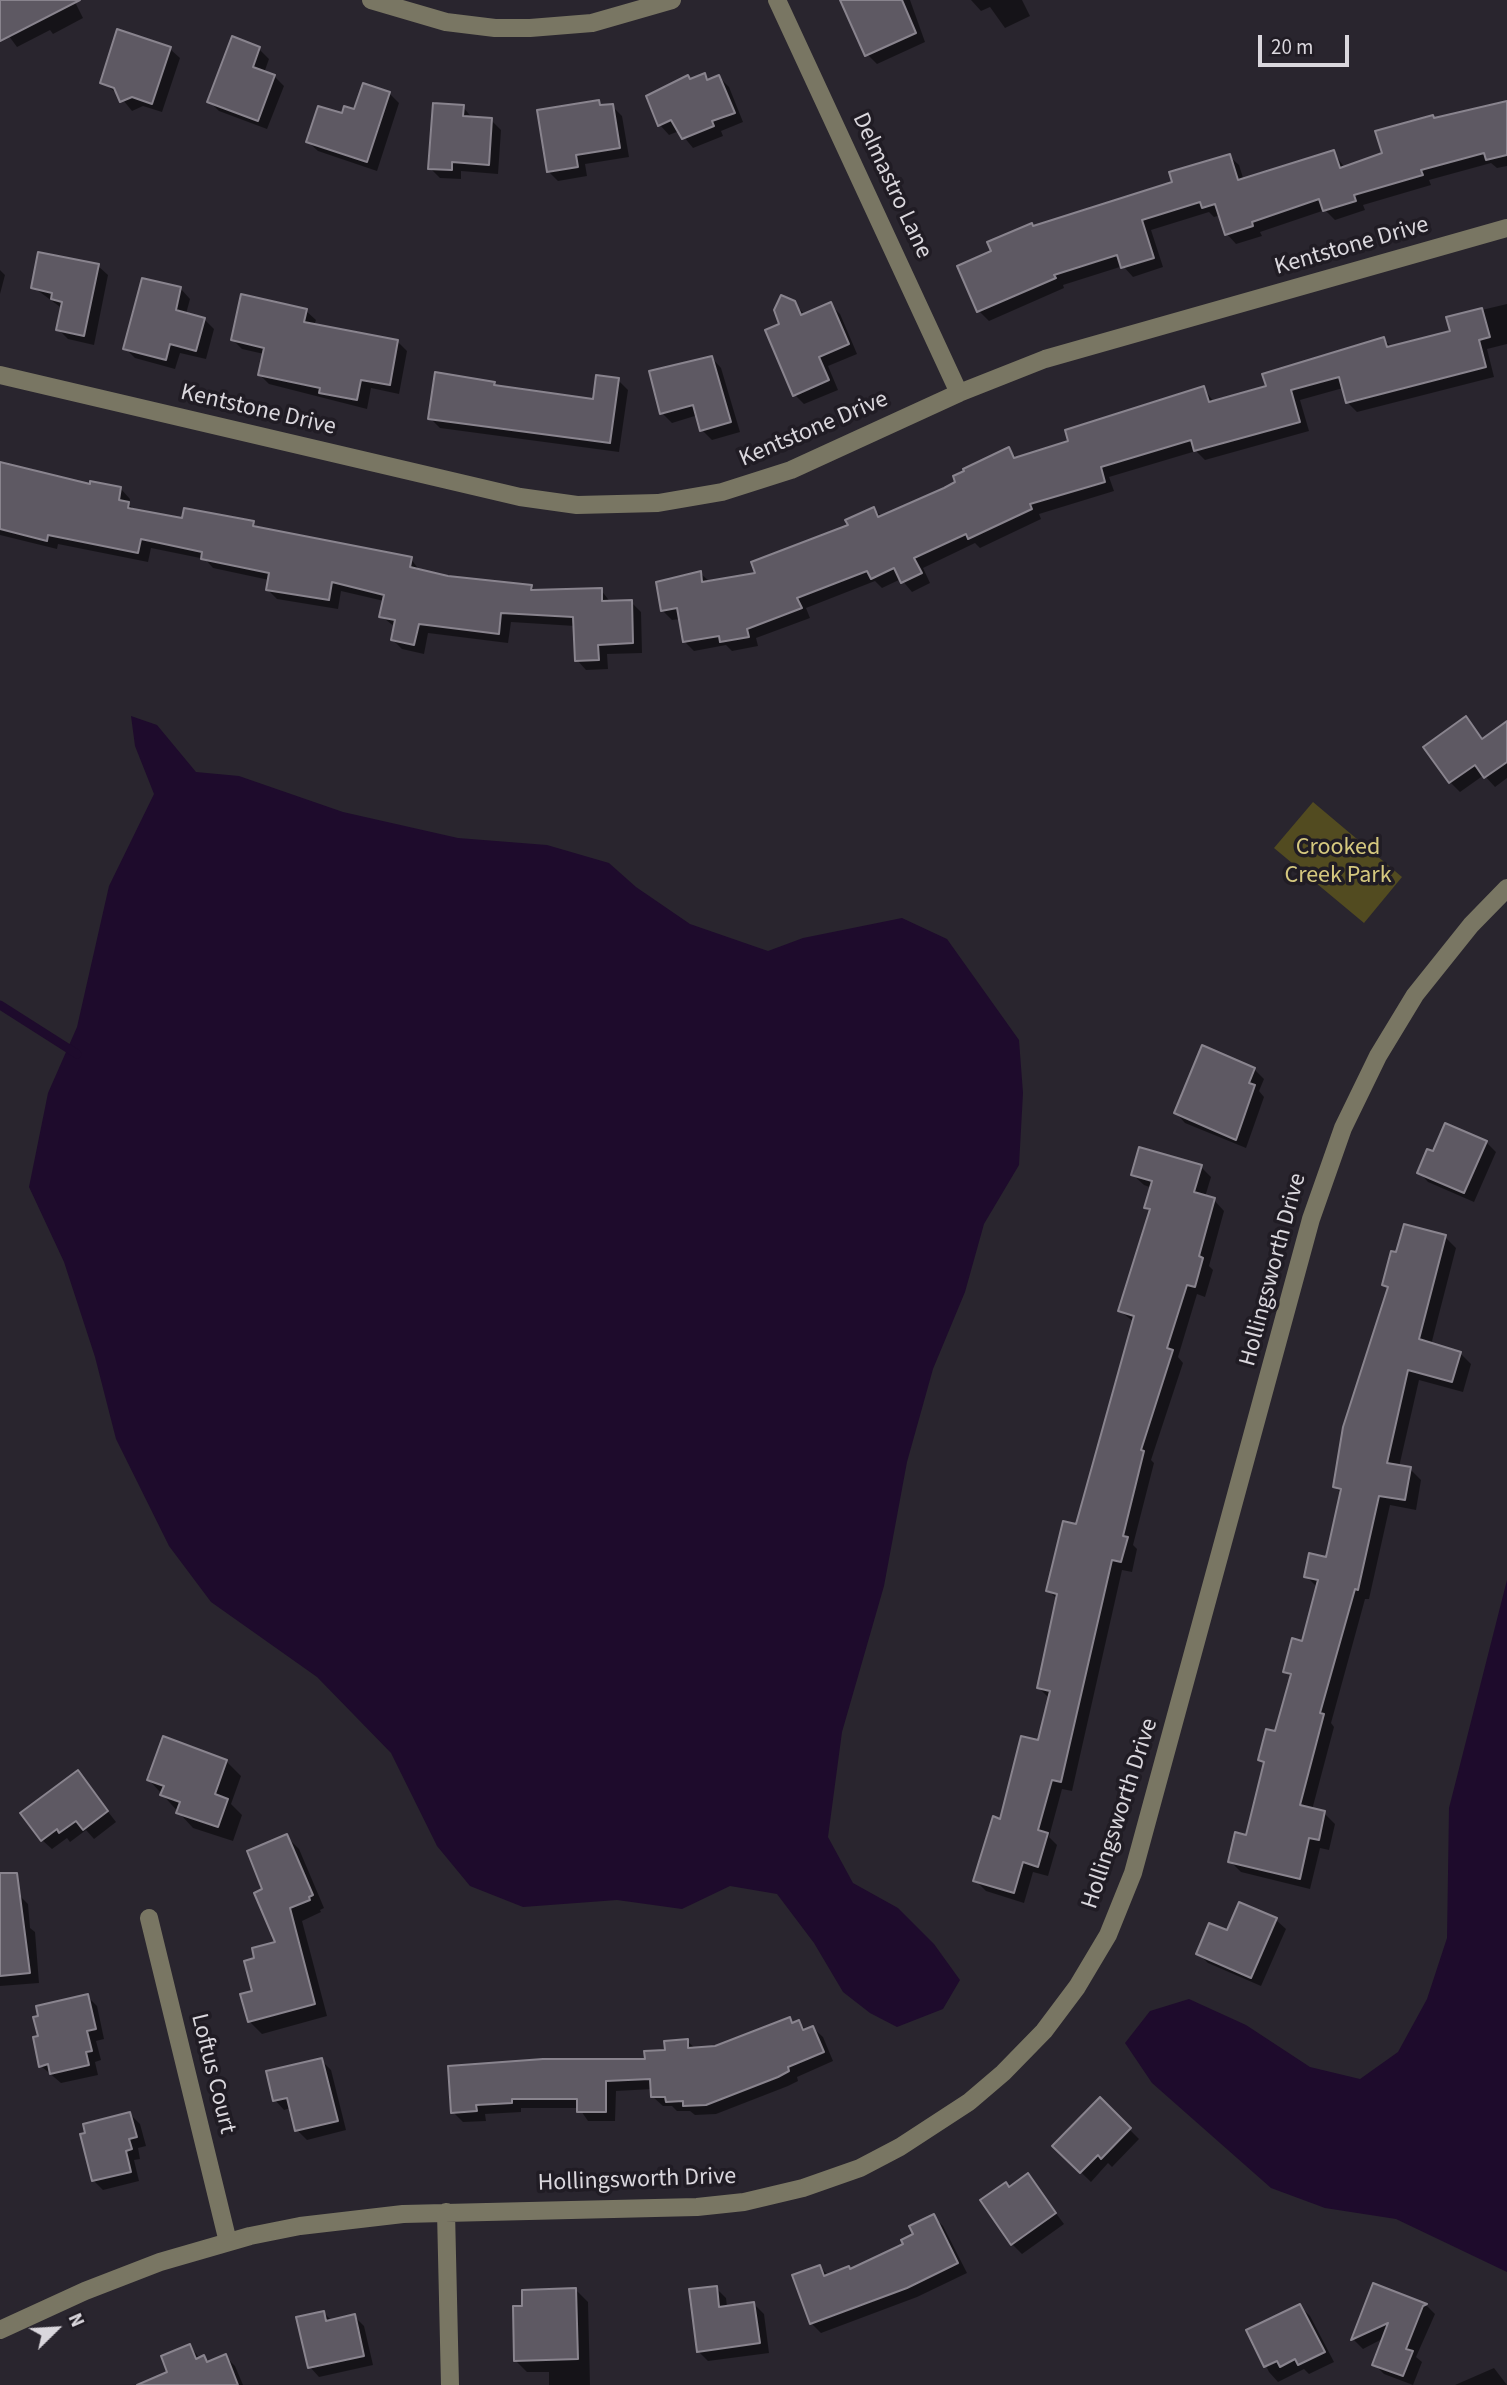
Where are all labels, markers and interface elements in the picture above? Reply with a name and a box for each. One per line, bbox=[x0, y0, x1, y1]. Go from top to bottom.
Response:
scale bar bbox=[1262, 21, 1353, 65]
text: 20 m bbox=[1271, 32, 1313, 62]
street label: Delmastro Lane bbox=[845, 109, 937, 263]
street label: Kentstone Drive bbox=[1272, 211, 1432, 283]
street label: Kentstone Drive bbox=[177, 379, 339, 443]
street label: Kentstone Drive bbox=[735, 386, 893, 474]
park label: Crooked Creek Park bbox=[1284, 835, 1392, 891]
street label: Hollingsworth Drive bbox=[1234, 1170, 1314, 1370]
street label: Hollingsworth Drive bbox=[1077, 1715, 1165, 1913]
street label: Loftus Court bbox=[183, 2011, 241, 2137]
street label: Hollingsworth Drive bbox=[537, 2163, 737, 2199]
north arrow bbox=[21, 2294, 91, 2364]
text: N bbox=[61, 2309, 91, 2332]

